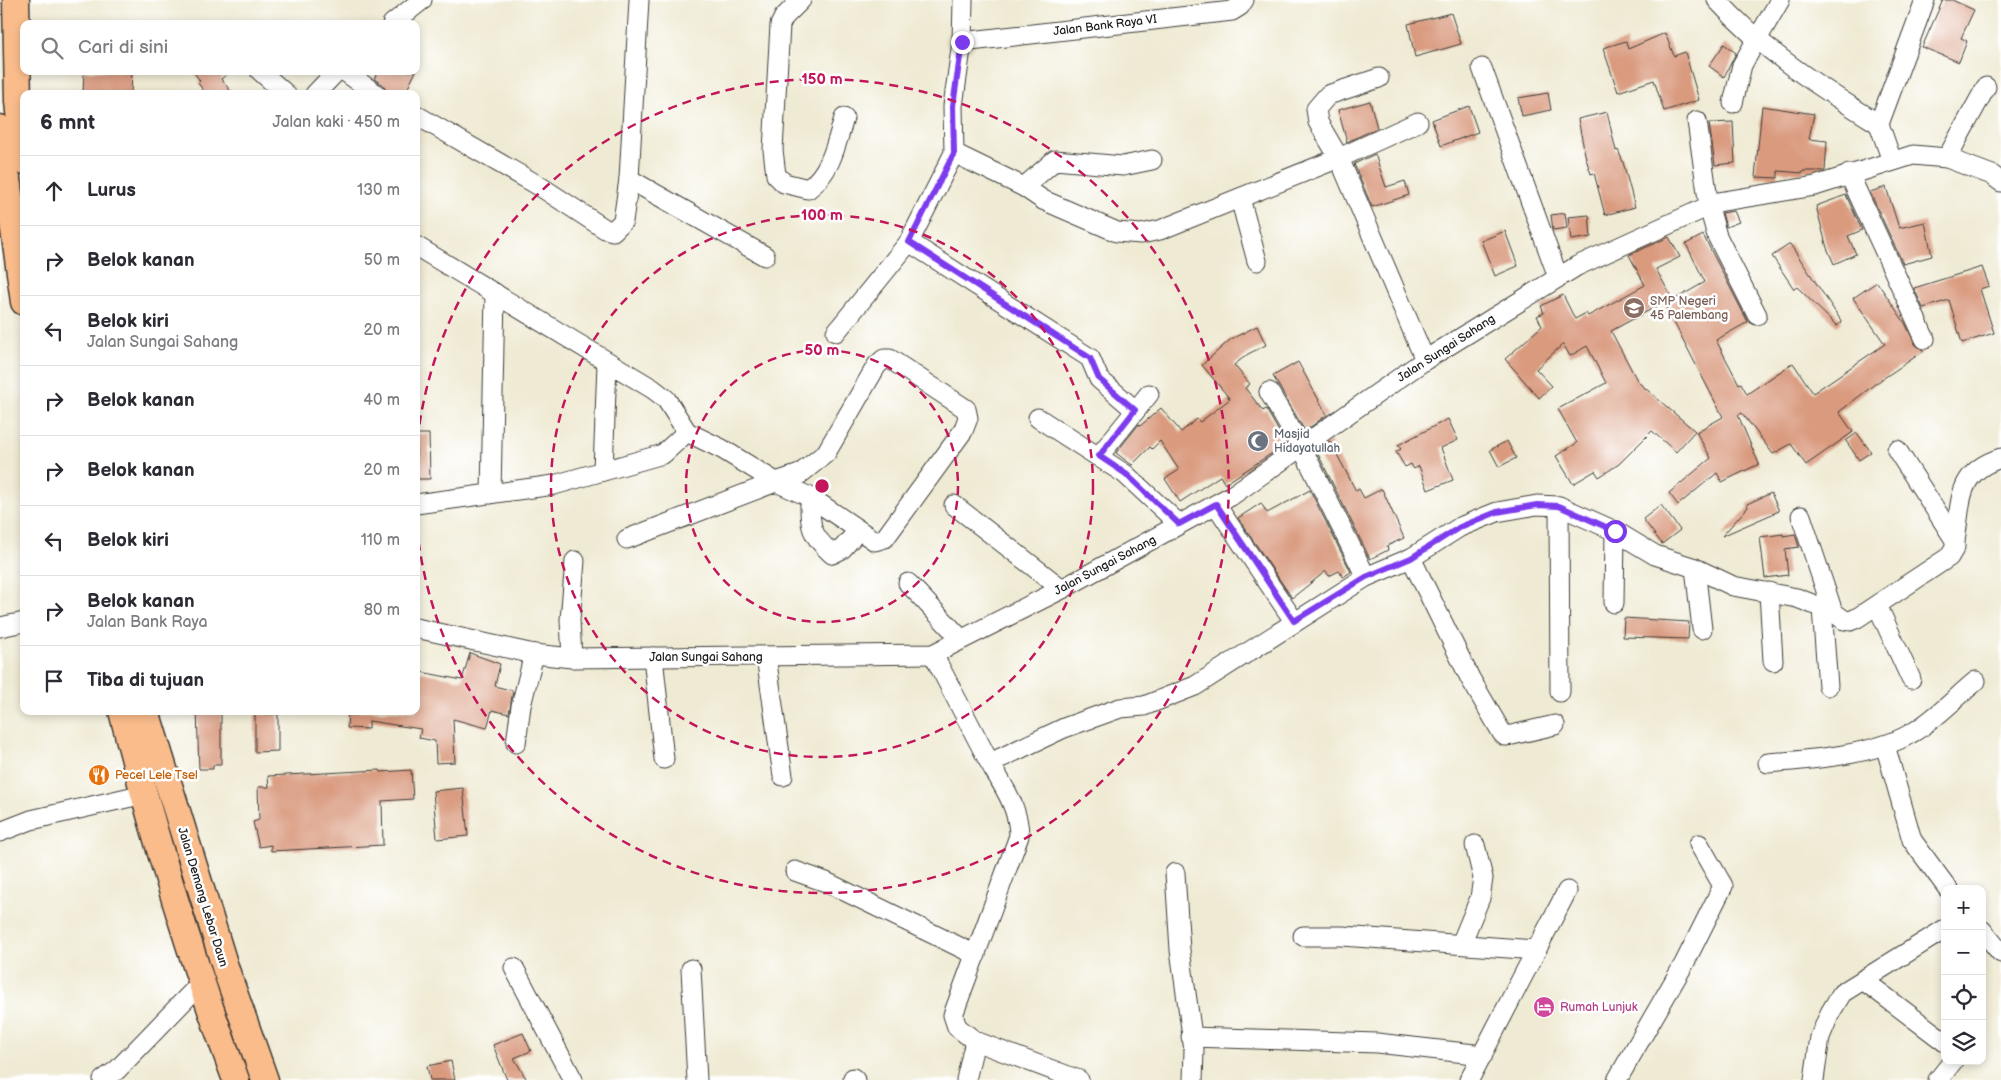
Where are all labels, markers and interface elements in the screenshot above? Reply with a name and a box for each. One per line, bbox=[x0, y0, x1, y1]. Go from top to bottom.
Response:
street label: Jalan Bank Raya VI bbox=[1052, 12, 1158, 39]
search box bbox=[20, 20, 420, 75]
route end bbox=[951, 31, 974, 54]
icon: search bbox=[38, 34, 66, 62]
text: Cari di sini bbox=[78, 36, 168, 59]
text: 150 m bbox=[801, 70, 843, 89]
text: 6 mnt bbox=[40, 110, 95, 135]
text: Jalan kaki · 450 m bbox=[273, 113, 400, 132]
icon: ahead bbox=[40, 177, 68, 205]
text: Lurus bbox=[87, 179, 136, 202]
text: 130 m bbox=[357, 181, 400, 200]
text: 100 m bbox=[801, 206, 843, 225]
icon: right bbox=[40, 247, 68, 275]
text: Belok kanan bbox=[87, 249, 195, 272]
text: 50 m bbox=[364, 251, 400, 270]
place label: SMP Negeri 45 Palembang bbox=[1650, 294, 1728, 323]
school or university icon: SMP Negeri 45 Palembang bbox=[1622, 296, 1646, 320]
text: Belok kiri bbox=[87, 310, 169, 333]
street label: Jalan Sungai Sahang bbox=[1395, 311, 1498, 386]
icon: left bbox=[40, 317, 68, 345]
text: 20 m bbox=[364, 321, 400, 340]
text: Jalan Sungai Sahang bbox=[87, 333, 238, 352]
text: 50 m bbox=[805, 341, 840, 360]
icon: right bbox=[40, 387, 68, 415]
text: Belok kanan bbox=[87, 389, 195, 412]
text: 40 m bbox=[363, 391, 400, 410]
place label: Masjid Hidayatullah bbox=[1274, 427, 1341, 456]
mosque icon: Masjid Hidayatullah bbox=[1246, 429, 1270, 453]
icon: right bbox=[40, 457, 68, 485]
text: Belok kanan bbox=[87, 459, 195, 482]
text: 20 m bbox=[364, 461, 400, 480]
centre of rings bbox=[813, 477, 831, 495]
route start bbox=[1604, 520, 1627, 543]
icon: left bbox=[40, 527, 68, 555]
text: Belok kiri bbox=[87, 529, 169, 552]
text: 110 m bbox=[361, 531, 400, 550]
street label: Jalan Sungai Sahang bbox=[1052, 532, 1159, 599]
text: Belok kanan bbox=[87, 590, 195, 613]
icon: right bbox=[40, 597, 68, 625]
text: 80 m bbox=[364, 601, 400, 620]
text: Jalan Bank Raya bbox=[87, 613, 207, 632]
street label: Jalan Sungai Sahang bbox=[649, 650, 763, 665]
icon: arrive bbox=[40, 667, 68, 695]
text: Tiba di tujuan bbox=[87, 669, 204, 692]
restaurant icon: Pecel Lele Tsel bbox=[87, 763, 111, 787]
place label: Pecel Lele Tsel bbox=[115, 768, 198, 783]
street label: Jalan Demang Lebar Daun bbox=[174, 826, 231, 969]
map controls bbox=[1941, 885, 1986, 1065]
button: + bbox=[1941, 885, 1986, 930]
button: − bbox=[1941, 930, 1986, 975]
button: locate bbox=[1941, 975, 1986, 1020]
hotel icon: Rumah Lunjuk bbox=[1532, 995, 1556, 1019]
place label: Rumah Lunjuk bbox=[1560, 1000, 1638, 1015]
button: layers bbox=[1941, 1020, 1986, 1065]

